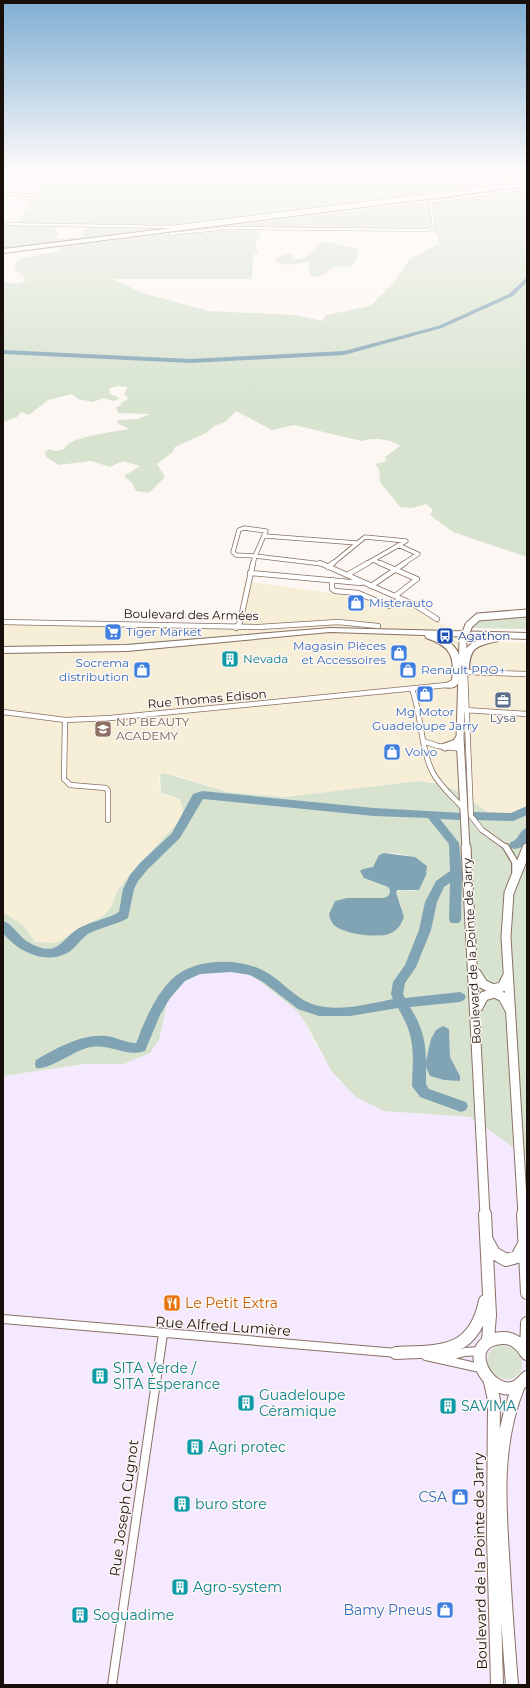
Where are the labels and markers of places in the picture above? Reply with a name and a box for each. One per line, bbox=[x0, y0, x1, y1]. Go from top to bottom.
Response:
shop icon: Misterauto bbox=[346, 593, 366, 613]
place label: Misterauto bbox=[369, 595, 433, 610]
supermarket icon: Tiger Market bbox=[103, 622, 123, 642]
place label: Tiger Market bbox=[126, 624, 202, 639]
bus stop icon: Agathon bbox=[435, 626, 455, 646]
place label: Agathon bbox=[458, 628, 510, 643]
place label: Magasin Pièces et Accessoires bbox=[293, 638, 386, 667]
shop icon: Magasin Pièces et Accessoires bbox=[389, 643, 409, 663]
building icon: Nevada bbox=[220, 649, 240, 669]
place label: Nevada bbox=[243, 651, 288, 666]
place label: Socrema distribution bbox=[59, 655, 129, 684]
shop icon: Socrema distribution bbox=[132, 660, 152, 680]
shop icon: Renault PRO+ bbox=[398, 660, 418, 680]
place label: Renault PRO+ bbox=[421, 662, 506, 677]
shop icon: Mg Motor Guadeloupe Jarry bbox=[415, 684, 435, 704]
office icon: Lysa bbox=[493, 690, 513, 710]
place label: Mg Motor Guadeloupe Jarry bbox=[372, 704, 479, 733]
place label: Lysa bbox=[490, 710, 516, 725]
place label: N.P BEAUTY ACADEMY bbox=[116, 714, 190, 743]
school or university icon: N.P BEAUTY ACADEMY bbox=[93, 719, 113, 739]
shop icon: Volvo bbox=[382, 742, 402, 762]
place label: Volvo bbox=[405, 744, 437, 759]
restaurant icon: Le Petit Extra bbox=[162, 1293, 182, 1313]
place label: Le Petit Extra bbox=[185, 1294, 278, 1312]
place label: SITA Verde / SITA Esperance bbox=[113, 1359, 220, 1393]
building icon: SITA Verde / SITA Esperance bbox=[90, 1366, 110, 1386]
place label: Guadeloupe Céramique bbox=[259, 1386, 345, 1420]
building icon: Guadeloupe Céramique bbox=[236, 1393, 256, 1413]
building icon: SAVIMA bbox=[438, 1396, 458, 1416]
place label: SAVIMA bbox=[461, 1397, 517, 1415]
building icon: Agri protec bbox=[185, 1437, 205, 1457]
place label: Agri protec bbox=[208, 1438, 286, 1456]
shop icon: CSA bbox=[450, 1487, 470, 1507]
place label: CSA bbox=[418, 1488, 448, 1506]
building icon: buro store bbox=[172, 1494, 192, 1514]
place label: buro store bbox=[195, 1495, 267, 1513]
building icon: Agro-system bbox=[170, 1577, 190, 1597]
place label: Agro-system bbox=[193, 1578, 282, 1596]
shop icon: Bamy Pneus bbox=[435, 1600, 455, 1620]
place label: Bamy Pneus bbox=[343, 1601, 432, 1619]
building icon: Soguadime bbox=[70, 1605, 90, 1625]
place label: Soguadime bbox=[93, 1606, 174, 1624]

